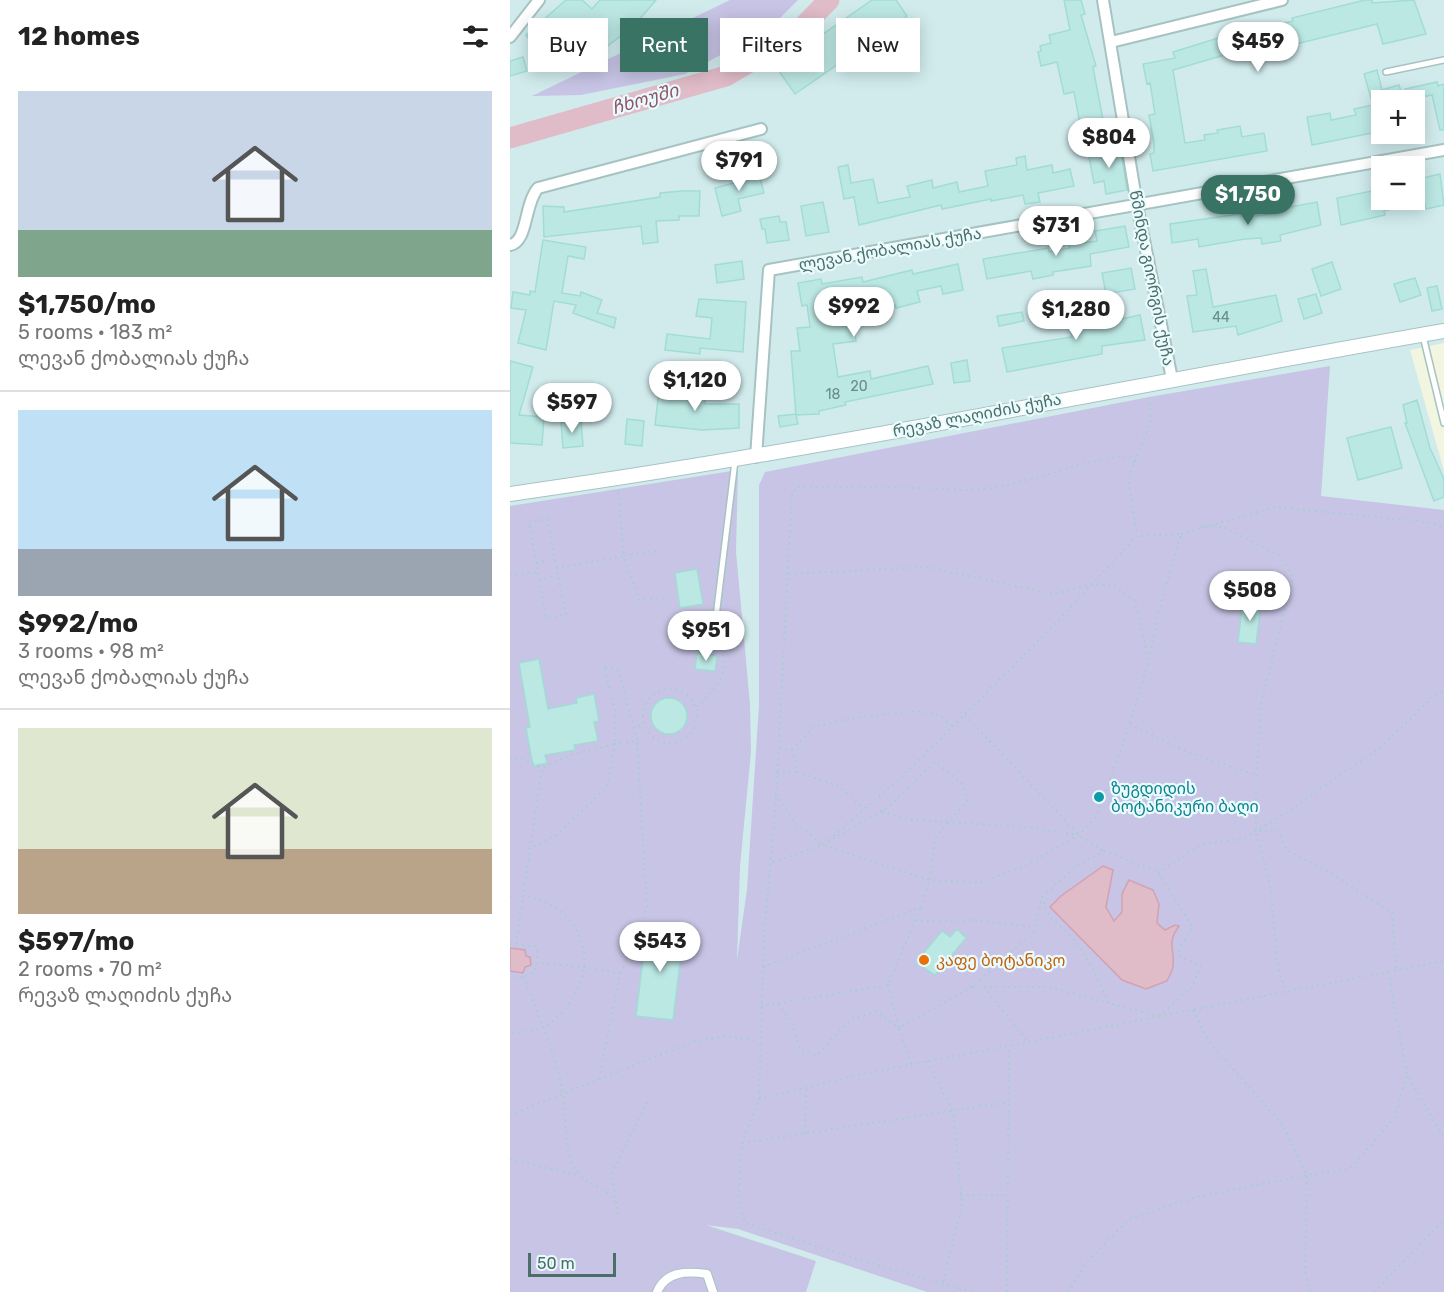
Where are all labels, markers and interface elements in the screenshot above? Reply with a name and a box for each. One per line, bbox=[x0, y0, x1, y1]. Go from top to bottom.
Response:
chip: Buy bbox=[528, 18, 608, 72]
chip: Rent bbox=[620, 18, 708, 72]
chip: Filters bbox=[720, 18, 824, 72]
chip: New bbox=[836, 18, 920, 72]
icon: filters bbox=[459, 20, 492, 53]
text: 12 homes bbox=[18, 21, 140, 52]
pin: $459 bbox=[1222, 22, 1294, 73]
text: $459 bbox=[1232, 29, 1284, 53]
water label: ჩხოუში bbox=[609, 79, 681, 119]
map controls bbox=[1371, 90, 1425, 210]
button: + bbox=[1371, 90, 1425, 144]
pin: $804 bbox=[1073, 118, 1145, 169]
text: $804 bbox=[1082, 125, 1136, 149]
icon: home bbox=[201, 130, 309, 238]
pin: $791 bbox=[703, 141, 775, 192]
text: $791 bbox=[715, 148, 763, 172]
button: − bbox=[1371, 156, 1425, 210]
pin: $1,750 bbox=[1199, 175, 1297, 226]
text: $1,750 bbox=[1215, 182, 1281, 206]
street label: წმინდა გიორგის ქუჩა bbox=[1125, 189, 1178, 368]
pin: $731 bbox=[1020, 206, 1092, 257]
text: $731 bbox=[1032, 213, 1080, 237]
street label: ლევან ქობალიას ქუჩა bbox=[797, 224, 983, 275]
pin: $992 bbox=[818, 287, 890, 338]
text: $1,750/mo bbox=[18, 289, 156, 320]
pin: $1,280 bbox=[1027, 290, 1125, 341]
text: $992 bbox=[828, 294, 880, 318]
text: $1,280 bbox=[1042, 297, 1111, 321]
house number: 44 bbox=[1212, 309, 1230, 326]
text: 5 rooms · 183 m² bbox=[18, 320, 172, 344]
text: ლევან ქობალიას ქუჩა bbox=[18, 346, 249, 370]
pin: $1,120 bbox=[646, 361, 744, 412]
text: $1,120 bbox=[663, 368, 727, 392]
house number: 20 bbox=[850, 378, 868, 395]
pin: $597 bbox=[536, 383, 608, 434]
house number: 18 bbox=[826, 386, 841, 403]
street label: რევაზ ლაღიძის ქუჩა bbox=[891, 389, 1063, 442]
text: $597 bbox=[547, 390, 597, 414]
icon: home bbox=[201, 449, 309, 557]
pin: $508 bbox=[1214, 571, 1286, 622]
text: $508 bbox=[1223, 578, 1277, 602]
text: $992/mo bbox=[18, 608, 138, 639]
pin: $951 bbox=[670, 611, 742, 662]
text: $951 bbox=[682, 618, 730, 642]
text: 3 rooms · 98 m² bbox=[18, 639, 164, 663]
text: ლევან ქობალიას ქუჩა bbox=[18, 665, 249, 689]
icon: home bbox=[201, 767, 309, 875]
place label: ზუგდიდის ბოტანიკური ბაღი bbox=[1111, 779, 1259, 816]
marker: ზუგდიდის ბოტანიკური ბაღი bbox=[1092, 790, 1106, 804]
pin: $543 bbox=[624, 922, 696, 973]
text: $597/mo bbox=[18, 926, 134, 957]
text: $543 bbox=[633, 929, 687, 953]
place label: კაფე ბოტანიკო bbox=[936, 951, 1065, 970]
marker: კაფე ბოტანიკო bbox=[917, 953, 931, 967]
text: 2 rooms · 70 m² bbox=[18, 957, 162, 981]
text: რევაზ ლაღიძის ქუჩა bbox=[18, 983, 232, 1007]
scale bar bbox=[528, 1250, 616, 1278]
text: 50 m bbox=[537, 1254, 575, 1273]

